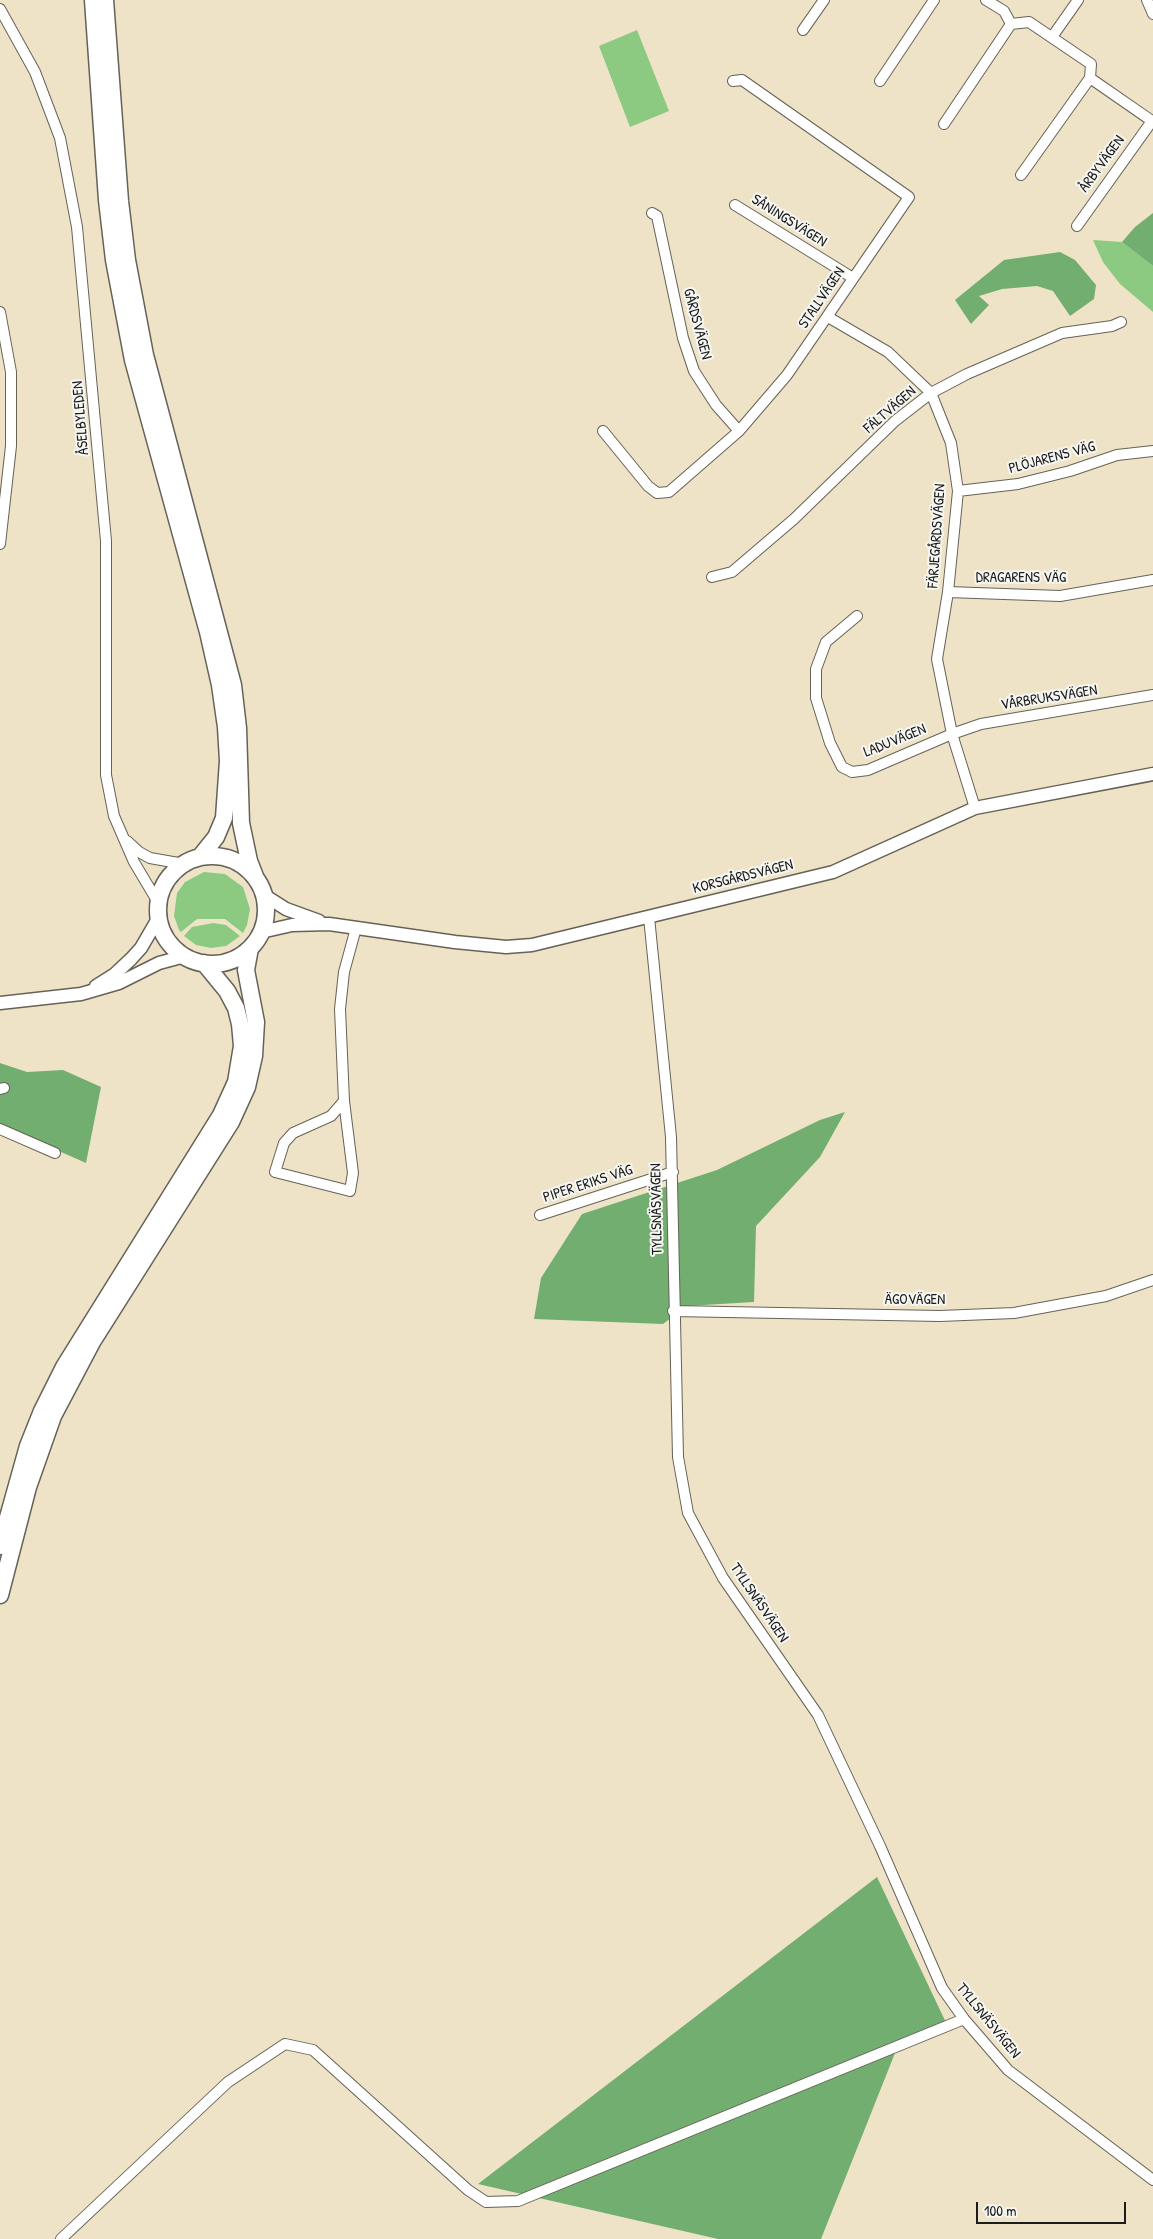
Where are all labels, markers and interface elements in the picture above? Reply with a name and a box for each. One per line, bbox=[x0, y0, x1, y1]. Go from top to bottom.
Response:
street label: ÅRBYVÄGEN bbox=[1075, 132, 1129, 196]
street label: SÅNINGSVÄGEN bbox=[748, 191, 830, 251]
street label: STALLVÄGEN bbox=[795, 264, 849, 332]
street label: GÅRDSVÄGEN bbox=[679, 286, 715, 362]
street label: ÅSELBYLEDEN bbox=[69, 380, 93, 456]
street label: FÄLTVÄGEN bbox=[860, 383, 920, 437]
street label: PLÖJARENS VÄG bbox=[1007, 438, 1097, 478]
street label: FÄRJEGÅRDSVÄGEN bbox=[924, 483, 950, 589]
street label: DRAGARENS VÄG bbox=[976, 569, 1066, 587]
street label: VÅRBRUKSVÄGEN bbox=[999, 681, 1099, 715]
street label: LADUVÄGEN bbox=[861, 720, 929, 762]
street label: KORSGÅRDSVÄGEN bbox=[691, 856, 795, 898]
street label: PIPER ERIKS VÄG bbox=[541, 1161, 635, 1207]
street label: TYLLSNÄSVÄGEN bbox=[647, 1163, 667, 1255]
street label: ÄGOVÄGEN bbox=[885, 1291, 945, 1309]
street label: TYLLSNÄSVÄGEN bbox=[726, 1560, 792, 1646]
street label: TYLLSNÄSVÄGEN bbox=[952, 1980, 1024, 2062]
scale bar bbox=[978, 2192, 1128, 2224]
text: 100 m bbox=[984, 2200, 1017, 2221]

